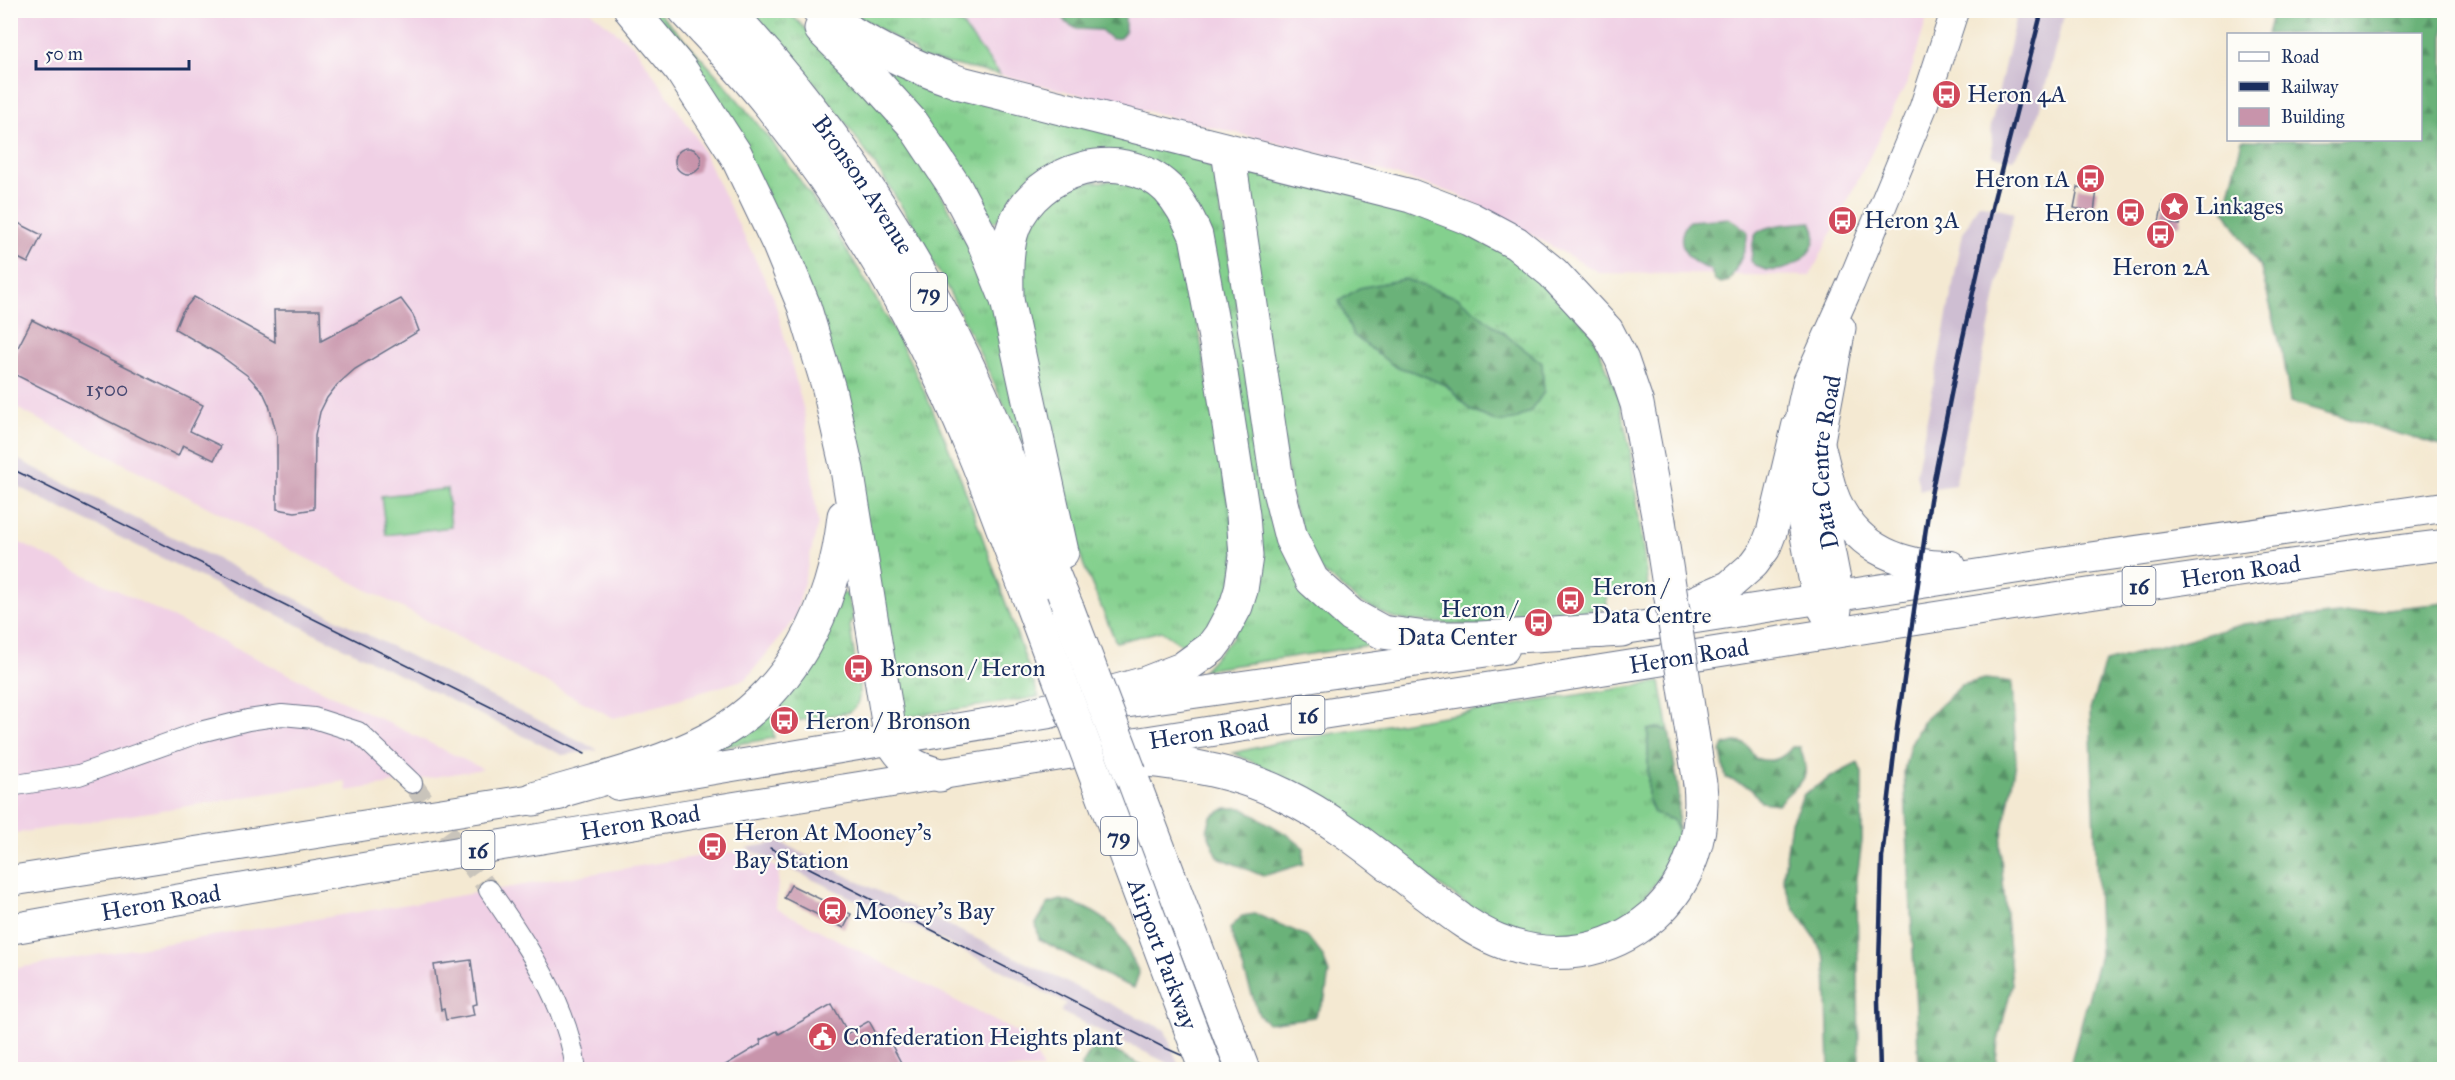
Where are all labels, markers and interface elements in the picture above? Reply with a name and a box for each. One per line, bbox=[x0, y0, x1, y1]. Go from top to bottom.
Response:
scale bar bbox=[36, 33, 189, 71]
legend bbox=[2227, 33, 2422, 141]
text: 50 m bbox=[45, 43, 83, 65]
text: Road bbox=[2281, 46, 2319, 68]
text: Railway bbox=[2281, 76, 2339, 98]
bus stop icon: Heron 4A bbox=[1930, 78, 1962, 110]
place label: Heron 4A bbox=[1967, 79, 2066, 109]
text: Building bbox=[2281, 106, 2345, 129]
street label: Bronson Avenue bbox=[806, 109, 921, 260]
bus stop icon: Heron 1A bbox=[2075, 163, 2107, 195]
place label: Heron 1A bbox=[1975, 164, 2070, 194]
place icon: Linkages bbox=[2158, 190, 2190, 222]
place label: Linkages bbox=[2195, 191, 2284, 221]
bus stop icon: Heron bbox=[2114, 197, 2146, 229]
place label: Heron bbox=[2044, 198, 2109, 228]
bus stop icon: Heron 3A bbox=[1827, 204, 1859, 236]
place label: Heron 3A bbox=[1864, 205, 1960, 235]
bus stop icon: Heron 2A bbox=[2145, 218, 2177, 250]
place label: Heron 2A bbox=[2112, 252, 2210, 282]
road number: 79 bbox=[911, 273, 947, 311]
street label: Data Centre Road bbox=[1805, 373, 1848, 552]
house number: 1500 bbox=[86, 376, 128, 402]
street label: Heron Road bbox=[2178, 548, 2302, 595]
road number: 16 bbox=[2122, 567, 2156, 605]
place label: Heron / Data Centre bbox=[1592, 572, 1711, 630]
bus stop icon: Heron / Data Centre bbox=[1555, 585, 1587, 617]
place label: Heron / Data Center bbox=[1397, 594, 1520, 652]
bus stop icon: Heron / Data Center bbox=[1522, 607, 1554, 639]
street label: Heron Road bbox=[1627, 632, 1751, 680]
bus stop icon: Bronson / Heron bbox=[843, 652, 875, 684]
place label: Bronson / Heron bbox=[880, 653, 1045, 683]
road number: 16 bbox=[1292, 696, 1324, 734]
bus stop icon: Heron / Bronson bbox=[768, 705, 800, 737]
place label: Heron / Bronson bbox=[805, 706, 970, 736]
street label: Heron Road bbox=[1147, 707, 1271, 756]
street label: Heron Road bbox=[578, 798, 702, 847]
place label: Heron At Mooney's Bay Station bbox=[734, 817, 932, 875]
road number: 79 bbox=[1101, 817, 1137, 855]
bus stop icon: Heron At Mooney's Bay Station bbox=[697, 830, 729, 862]
road number: 16 bbox=[462, 831, 494, 869]
street label: Airport Parkway bbox=[1120, 874, 1205, 1034]
street label: Heron Road bbox=[99, 878, 223, 928]
station icon: Mooney's Bay bbox=[817, 895, 849, 927]
place label: Mooney's Bay bbox=[854, 896, 995, 926]
public building icon: Confederation Heights plant bbox=[806, 1021, 838, 1053]
place label: Confederation Heights plant bbox=[843, 1022, 1123, 1052]

